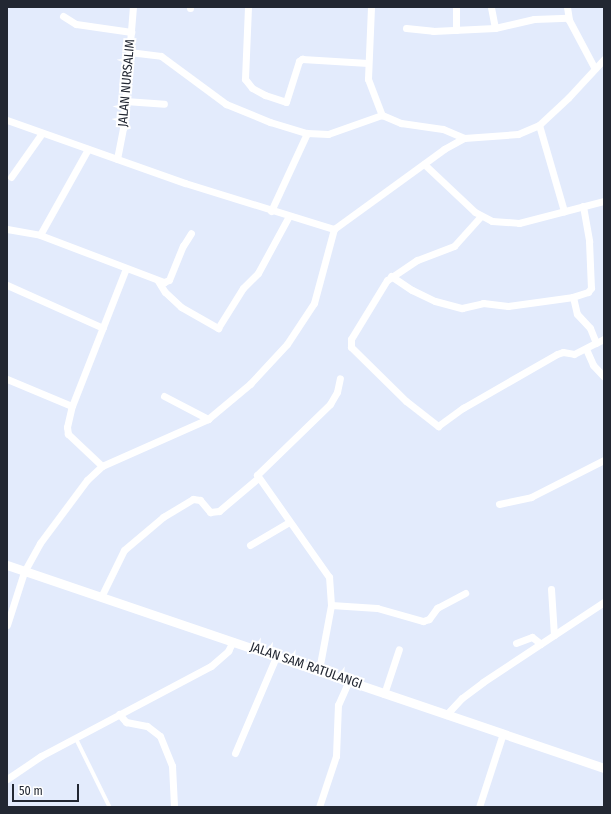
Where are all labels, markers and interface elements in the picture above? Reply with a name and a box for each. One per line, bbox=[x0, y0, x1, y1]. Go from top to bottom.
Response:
street label: JALAN NURSALIM bbox=[115, 38, 139, 128]
street label: JALAN SAM RATULANGI bbox=[248, 639, 364, 693]
scale bar bbox=[14, 776, 81, 802]
text: 50 m bbox=[19, 784, 43, 798]

